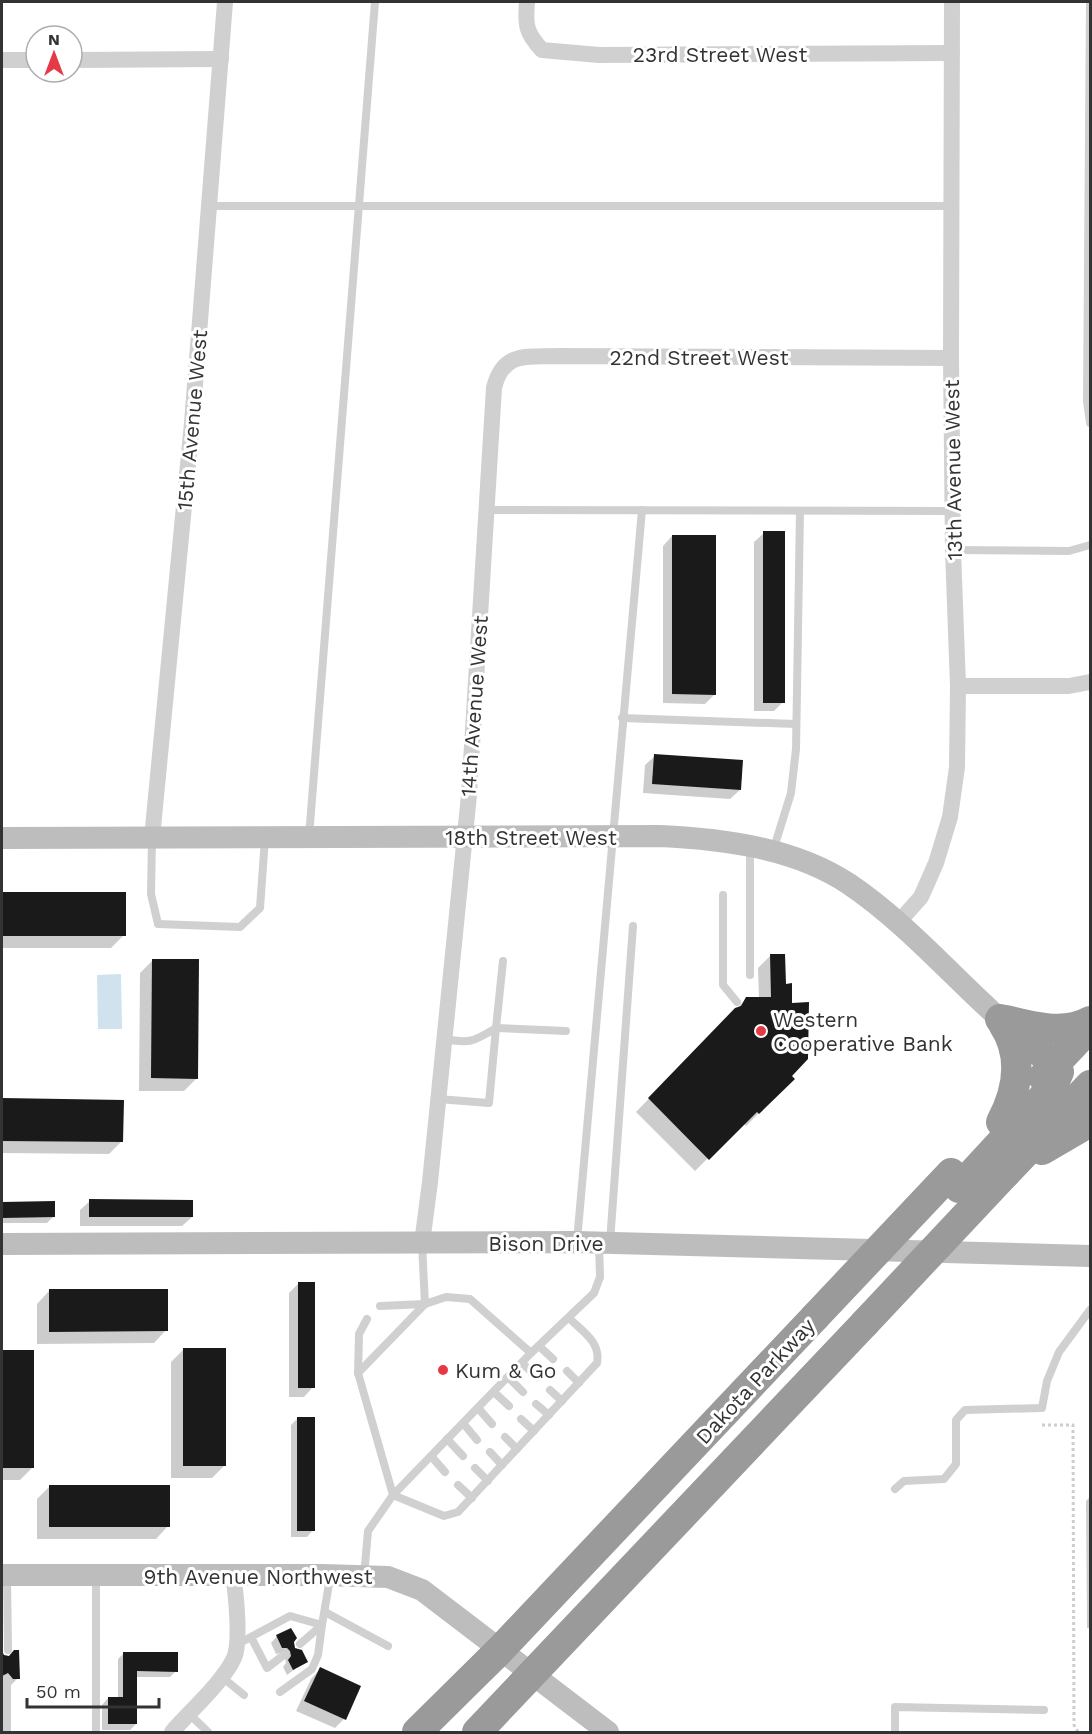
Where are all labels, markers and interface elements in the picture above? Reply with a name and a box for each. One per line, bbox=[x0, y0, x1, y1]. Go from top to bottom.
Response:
north arrow bbox=[24, 24, 84, 84]
text: N bbox=[48, 30, 60, 49]
street label: 23rd Street West bbox=[633, 42, 807, 67]
street label: 15th Avenue West bbox=[172, 329, 212, 511]
street label: 22nd Street West bbox=[609, 345, 789, 370]
street label: 13th Avenue West bbox=[939, 379, 967, 561]
street label: 14th Avenue West bbox=[455, 614, 493, 797]
street label: 18th Street West bbox=[445, 825, 617, 850]
place label: Western Cooperative Bank bbox=[773, 1007, 953, 1056]
marker: Western Cooperative Bank bbox=[754, 1024, 768, 1038]
street label: Bison Drive bbox=[488, 1231, 604, 1256]
street label: Dakota Parkway bbox=[690, 1313, 820, 1449]
place label: Kum & Go bbox=[455, 1358, 556, 1383]
marker: Kum & Go bbox=[436, 1363, 450, 1377]
street label: 9th Avenue Northwest bbox=[143, 1564, 373, 1589]
scale bar bbox=[27, 1671, 159, 1709]
text: 50 m bbox=[36, 1681, 81, 1702]

